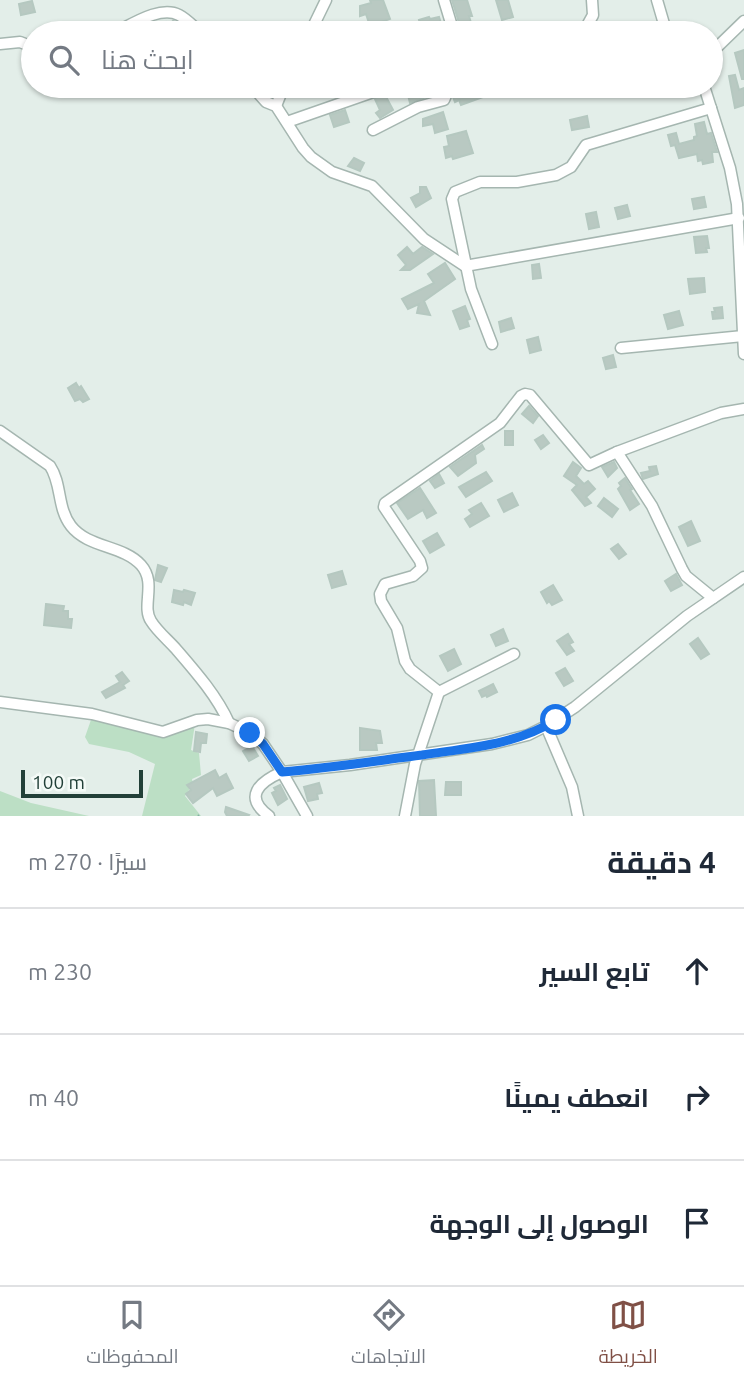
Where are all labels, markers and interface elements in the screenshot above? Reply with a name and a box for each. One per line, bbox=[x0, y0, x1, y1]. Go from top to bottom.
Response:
search box bbox=[21, 21, 723, 98]
icon: search bbox=[45, 41, 83, 79]
text: ابحث هنا bbox=[101, 45, 194, 74]
route start bbox=[540, 704, 571, 735]
route end bbox=[234, 717, 265, 748]
scale bar bbox=[21, 767, 144, 799]
text: 100 m bbox=[32, 771, 85, 793]
text: 4 دقيقة bbox=[607, 845, 716, 879]
text: سيرًا · 270 m bbox=[28, 849, 147, 874]
icon: ahead bbox=[678, 952, 716, 990]
text: تابع السير bbox=[539, 957, 649, 986]
text: 230 m bbox=[28, 959, 92, 984]
icon: right bbox=[678, 1078, 716, 1116]
text: انعطف يمينًا bbox=[504, 1083, 649, 1112]
text: 40 m bbox=[28, 1085, 79, 1110]
icon: arrive bbox=[678, 1204, 716, 1242]
text: الوصول إلى الوجهة bbox=[430, 1209, 649, 1238]
tab: المحفوظات bbox=[86, 1296, 179, 1374]
tab: الاتجاهات bbox=[351, 1296, 426, 1374]
tab: الخريطة bbox=[599, 1296, 658, 1374]

